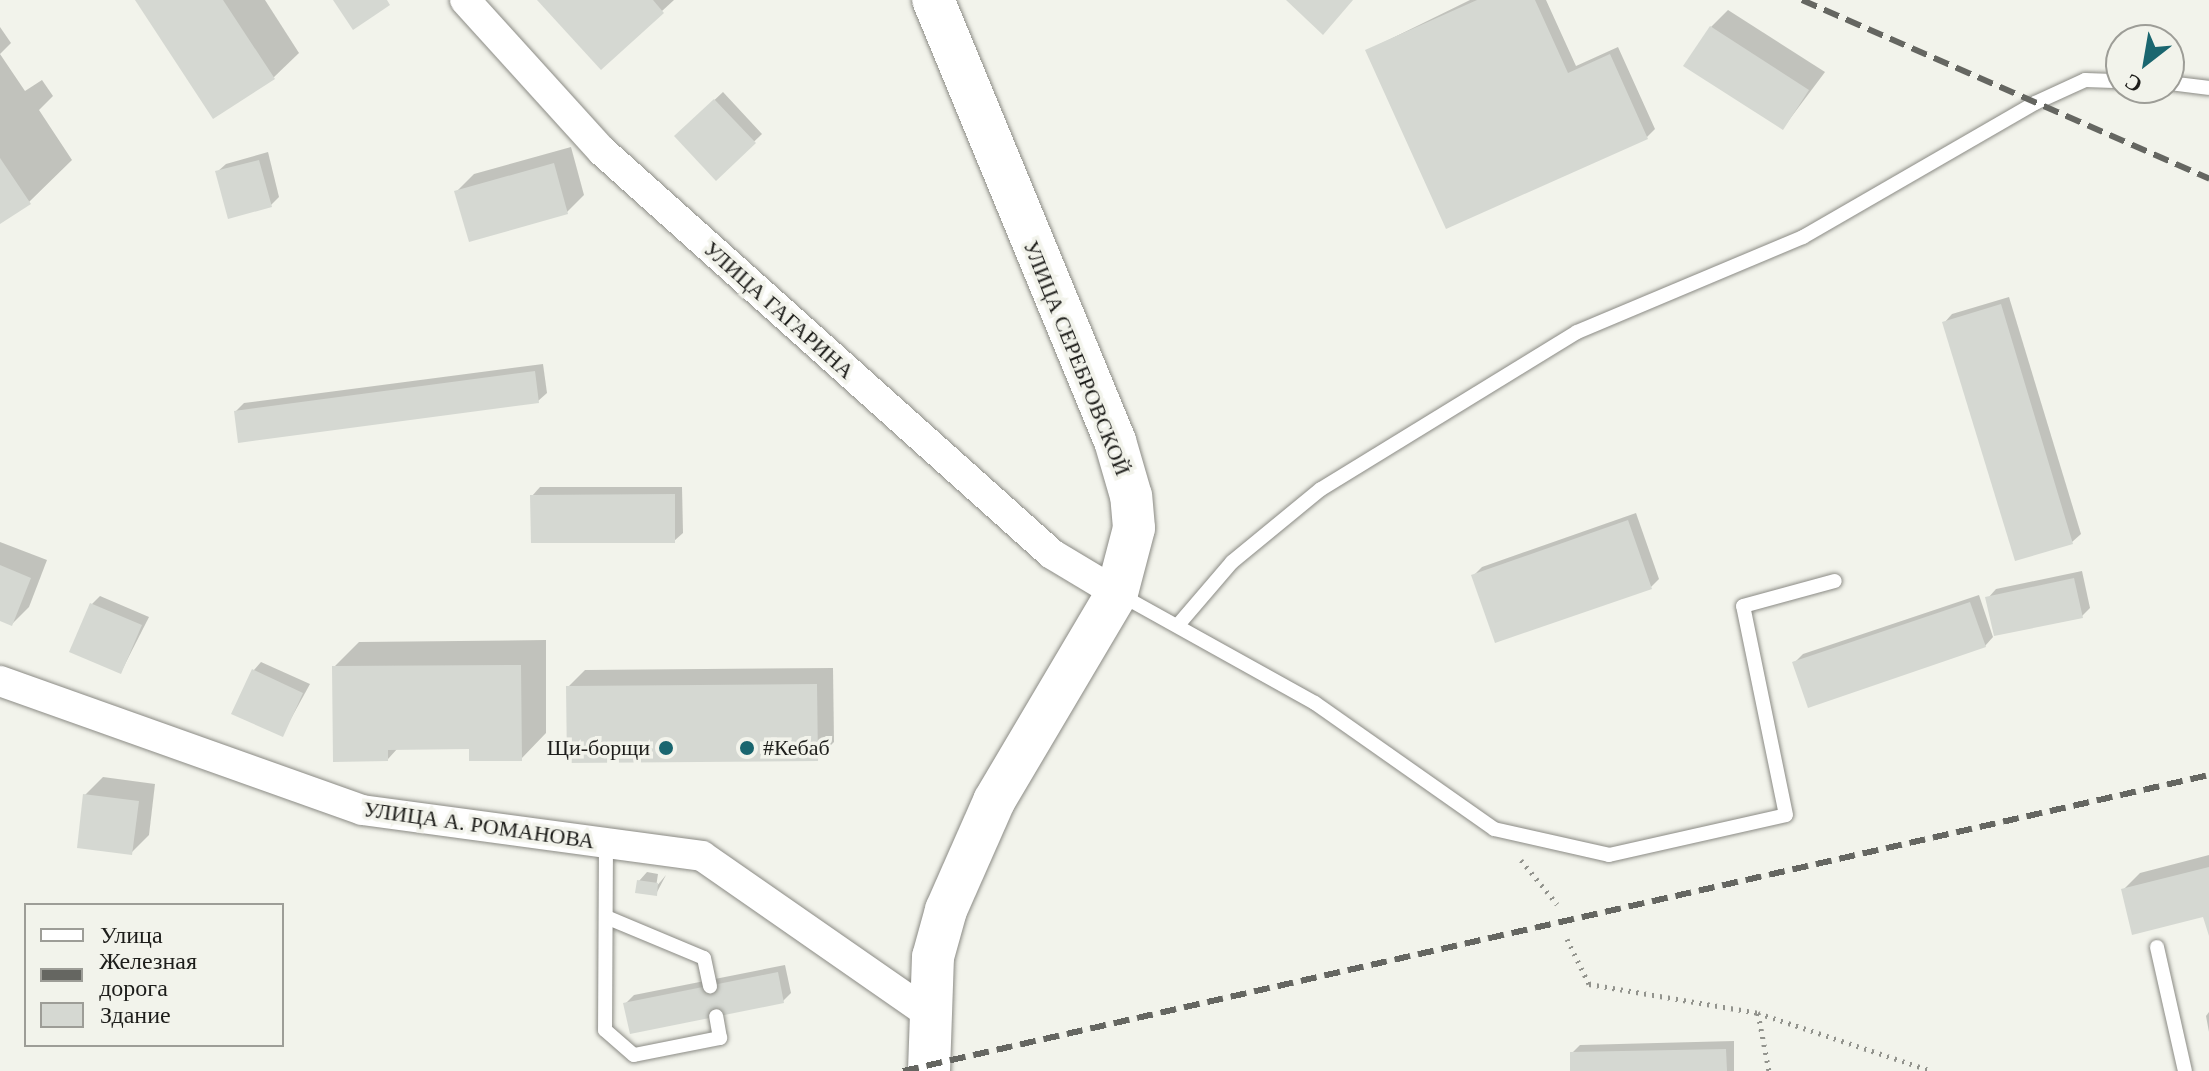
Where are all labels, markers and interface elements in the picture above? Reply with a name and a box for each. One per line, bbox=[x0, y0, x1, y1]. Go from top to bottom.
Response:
north arrow bbox=[2105, 24, 2185, 104]
text: С bbox=[2120, 68, 2147, 98]
street label: УЛИЦА ГАГАРИНА bbox=[698, 235, 860, 385]
street label: УЛИЦА СЕРЕБРОВСКОЙ bbox=[1018, 237, 1136, 479]
place label: Щи-борщи bbox=[547, 735, 650, 761]
place label: #Кебаб bbox=[763, 735, 830, 761]
marker: Щи-борщи bbox=[657, 739, 675, 757]
marker: #Кебаб bbox=[738, 739, 756, 757]
street label: УЛИЦА А. РОМАНОВА bbox=[362, 796, 596, 854]
legend bbox=[24, 903, 284, 1047]
text: Улица bbox=[100, 922, 163, 948]
text: Железная дорога bbox=[99, 948, 197, 1001]
text: Здание bbox=[100, 1002, 171, 1028]

